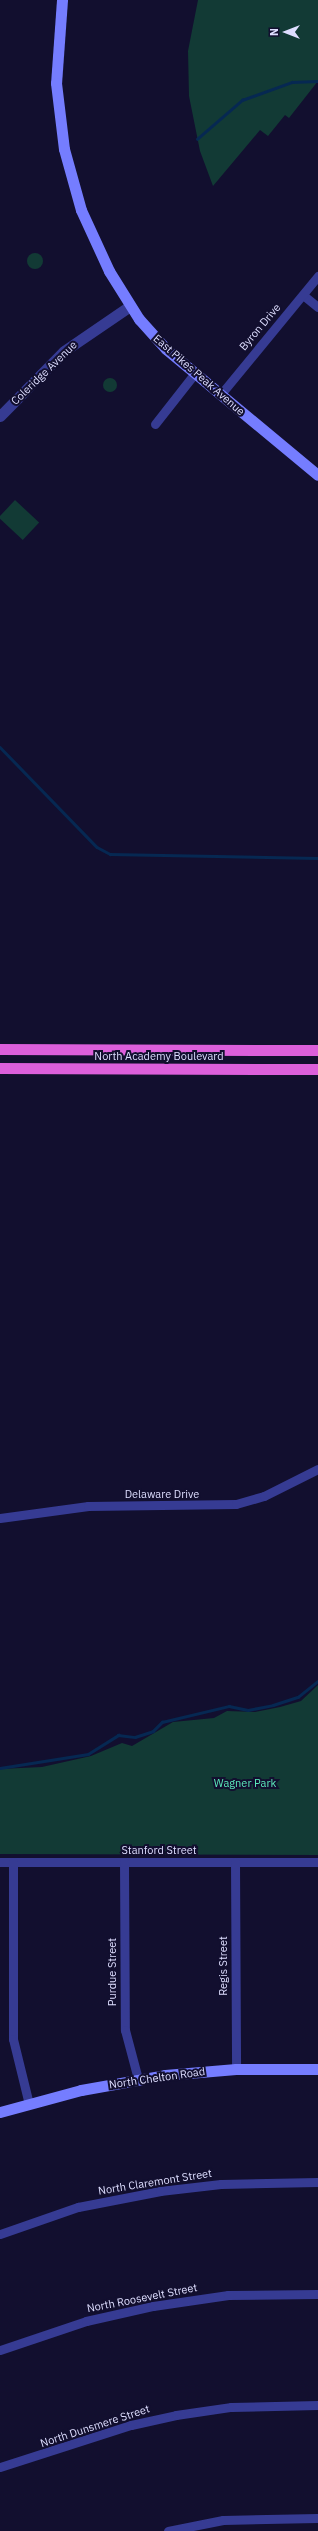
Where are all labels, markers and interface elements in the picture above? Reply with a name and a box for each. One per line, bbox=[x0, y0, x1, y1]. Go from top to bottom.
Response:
north arrow bbox=[266, 12, 306, 52]
text: N bbox=[267, 28, 281, 36]
street label: Byron Drive bbox=[237, 301, 283, 353]
street label: East Pikes Peak Avenue bbox=[151, 332, 247, 418]
street label: Coleridge Avenue bbox=[8, 338, 80, 408]
street label: North Academy Boulevard bbox=[94, 1049, 224, 1063]
street label: Delaware Drive bbox=[125, 1487, 199, 1501]
park label: Wagner Park bbox=[214, 1776, 276, 1790]
street label: Stanford Street bbox=[121, 1843, 197, 1857]
street label: Regis Street bbox=[216, 1936, 230, 1996]
street label: Purdue Street bbox=[105, 1938, 119, 2006]
street label: North Chelton Road bbox=[108, 2065, 206, 2091]
street label: North Claremont Street bbox=[97, 2166, 213, 2198]
street label: North Roosevelt Street bbox=[86, 2281, 198, 2315]
street label: North Dunsmere Street bbox=[39, 2402, 151, 2450]

